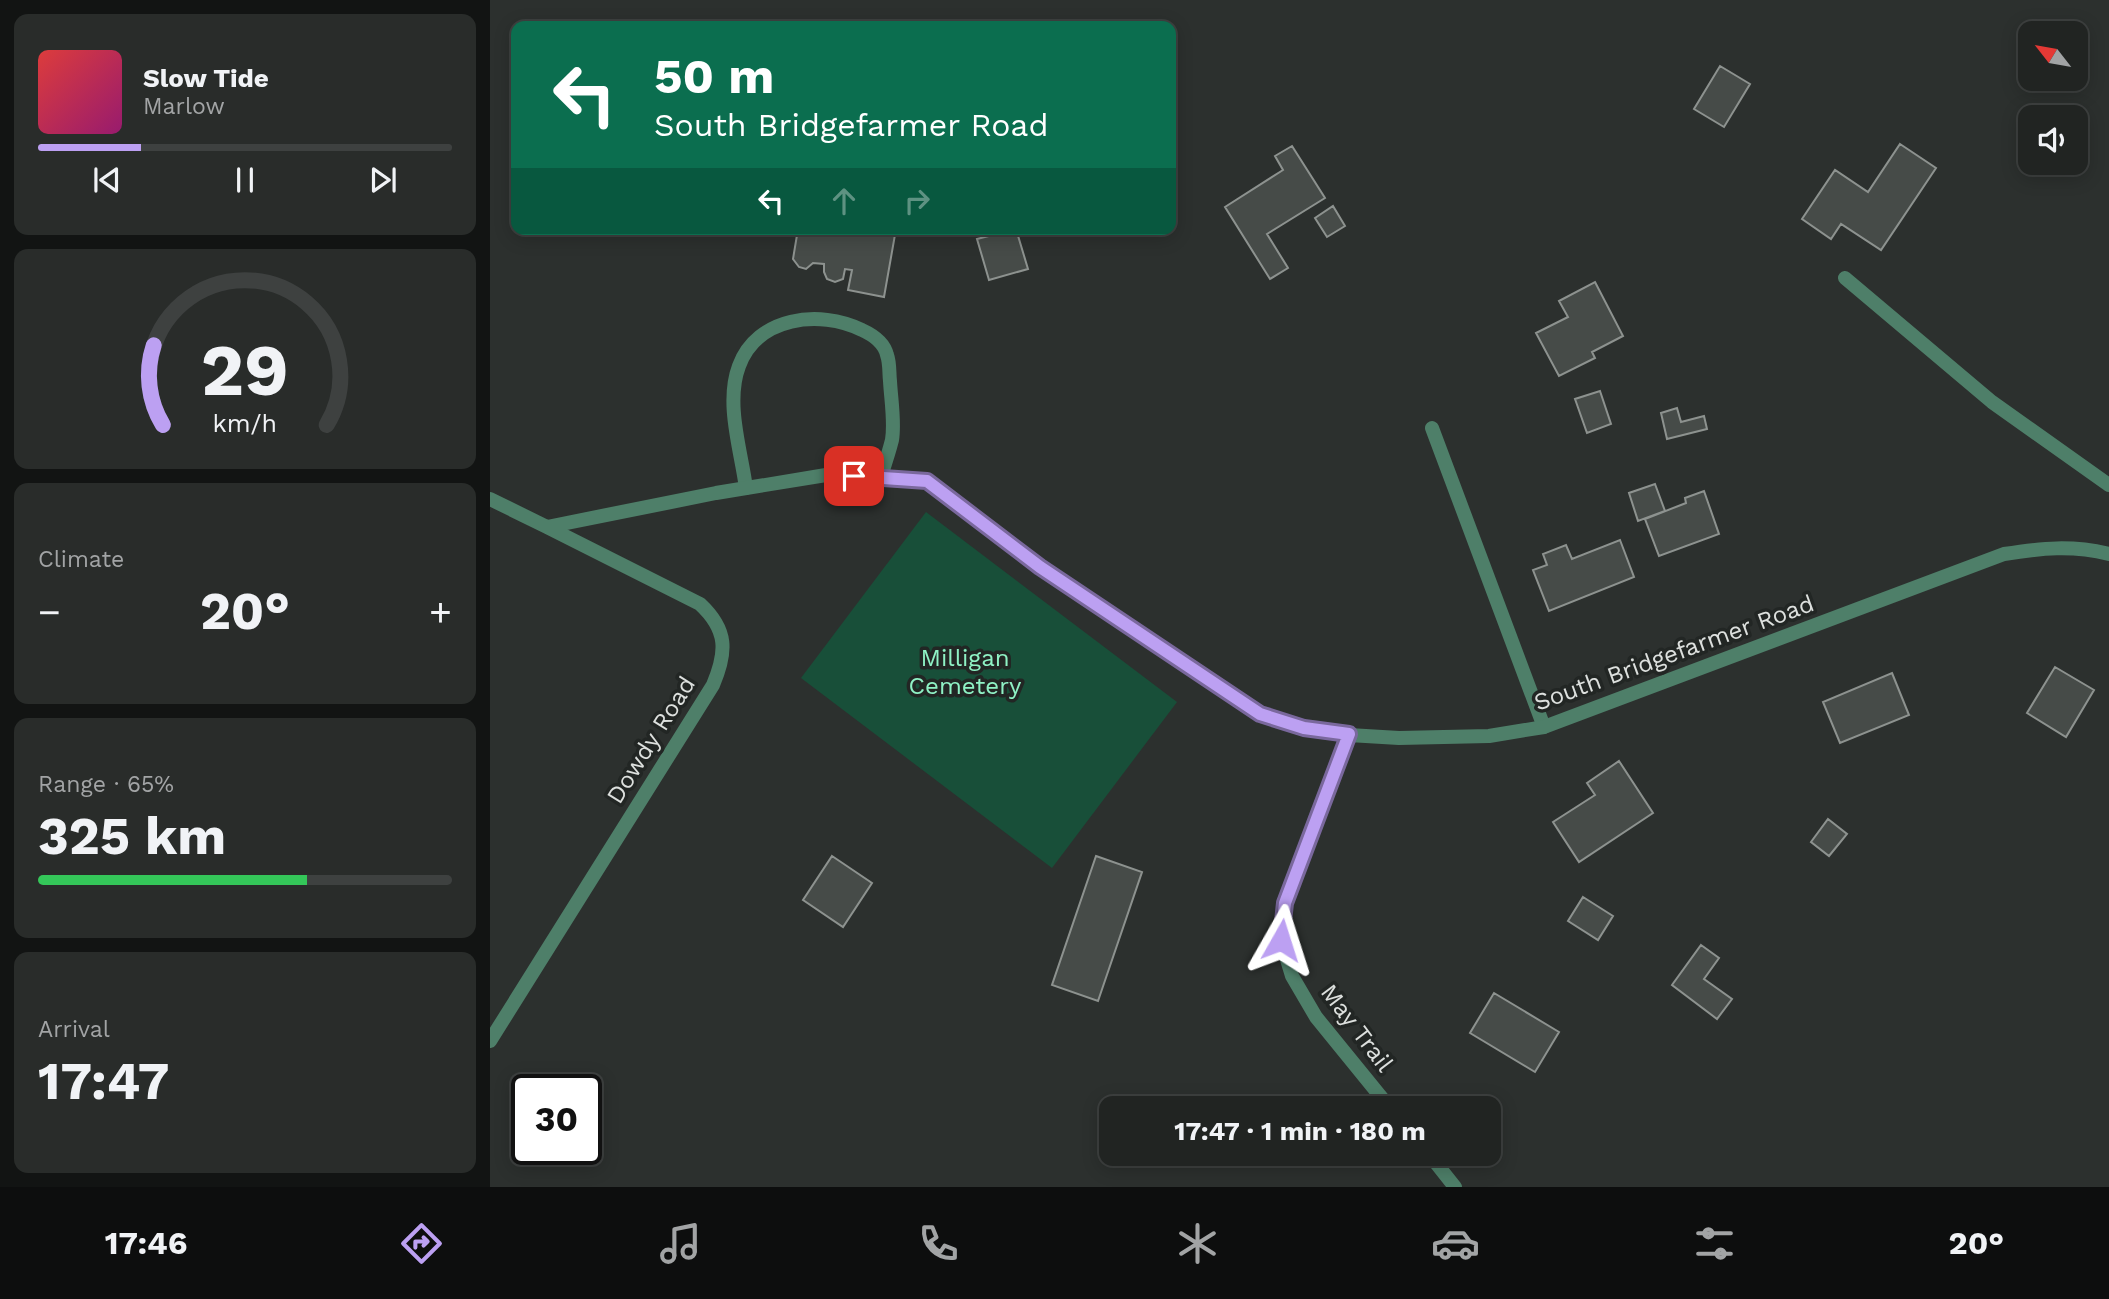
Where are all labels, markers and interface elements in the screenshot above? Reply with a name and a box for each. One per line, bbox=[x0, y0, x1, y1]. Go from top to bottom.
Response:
north arrow bbox=[2018, 21, 2088, 91]
map controls bbox=[2018, 21, 2088, 175]
text: 50 m bbox=[654, 47, 774, 105]
icon: left bbox=[539, 49, 630, 140]
text: Slow Tide bbox=[143, 63, 269, 93]
text: Marlow bbox=[143, 93, 225, 120]
button: sound bbox=[2018, 105, 2088, 175]
text: South Bridgefarmer Road bbox=[654, 106, 1049, 144]
icon: previous bbox=[88, 161, 126, 199]
icon: pause bbox=[226, 161, 264, 199]
icon: next bbox=[364, 161, 402, 199]
icon: left bbox=[752, 182, 790, 220]
icon: ahead bbox=[825, 182, 863, 220]
icon: right bbox=[898, 182, 936, 220]
text: 29 bbox=[201, 327, 289, 413]
text: km/h bbox=[213, 409, 277, 438]
pin bbox=[824, 446, 884, 506]
icon: arrive bbox=[835, 457, 873, 495]
text: Climate bbox=[38, 546, 124, 573]
text: 20° bbox=[200, 581, 290, 642]
street label: South Bridgefarmer Road bbox=[1530, 589, 1818, 717]
text: − bbox=[38, 590, 61, 634]
text: + bbox=[429, 590, 452, 634]
park label: Milligan Cemetery bbox=[909, 644, 1022, 700]
street label: Dowdy Road bbox=[601, 671, 701, 809]
text: Range · 65% bbox=[38, 771, 174, 798]
text: 325 km bbox=[38, 806, 226, 867]
position arrow bbox=[1244, 903, 1318, 977]
street label: May Trail bbox=[1315, 979, 1399, 1078]
text: Arrival bbox=[38, 1016, 110, 1043]
text: 17:47 bbox=[38, 1051, 169, 1112]
speed limit sign: 30 bbox=[511, 1074, 602, 1165]
text: 17:47 · 1 min · 180 m bbox=[1174, 1116, 1426, 1146]
icon: directions bbox=[397, 1219, 446, 1268]
icon: music bbox=[656, 1219, 705, 1268]
icon: phone bbox=[914, 1219, 963, 1268]
icon: climate bbox=[1173, 1219, 1222, 1268]
icon: car bbox=[1431, 1219, 1480, 1268]
icon: filters bbox=[1690, 1219, 1739, 1268]
text: 17:46 bbox=[105, 1224, 188, 1262]
text: 20° bbox=[1949, 1224, 2004, 1262]

